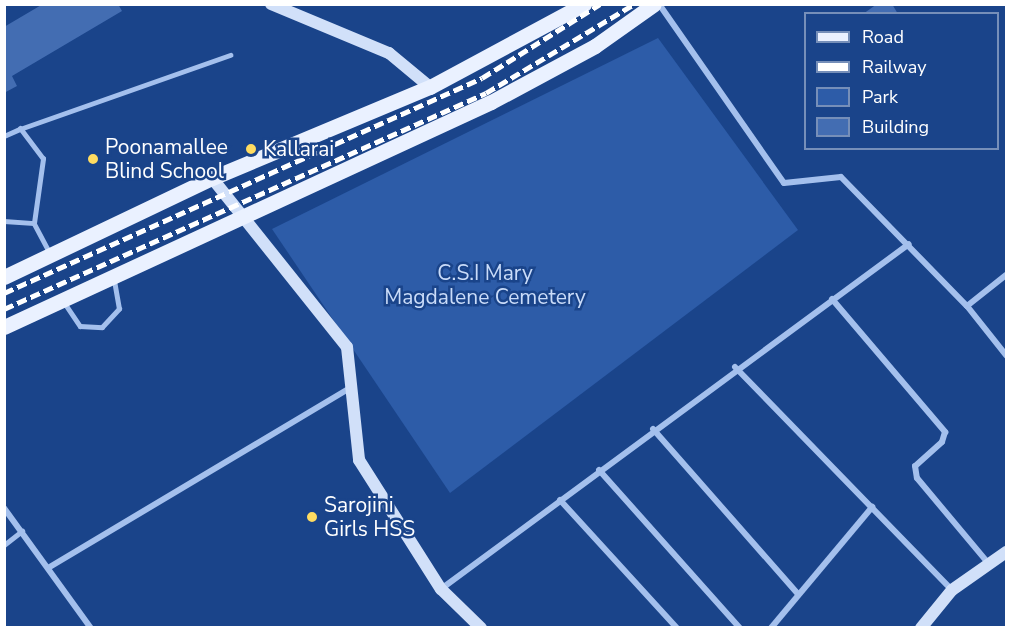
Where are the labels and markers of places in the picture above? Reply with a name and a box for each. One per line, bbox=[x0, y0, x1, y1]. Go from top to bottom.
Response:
place label: Poonamallee Blind School bbox=[105, 134, 228, 184]
place label: Kallarai bbox=[263, 136, 334, 162]
marker: Kallarai bbox=[244, 142, 258, 156]
marker: Poonamallee Blind School bbox=[86, 152, 100, 166]
place label: Sarojini Girls HSS bbox=[324, 492, 415, 542]
marker: Sarojini Girls HSS bbox=[305, 510, 319, 524]

